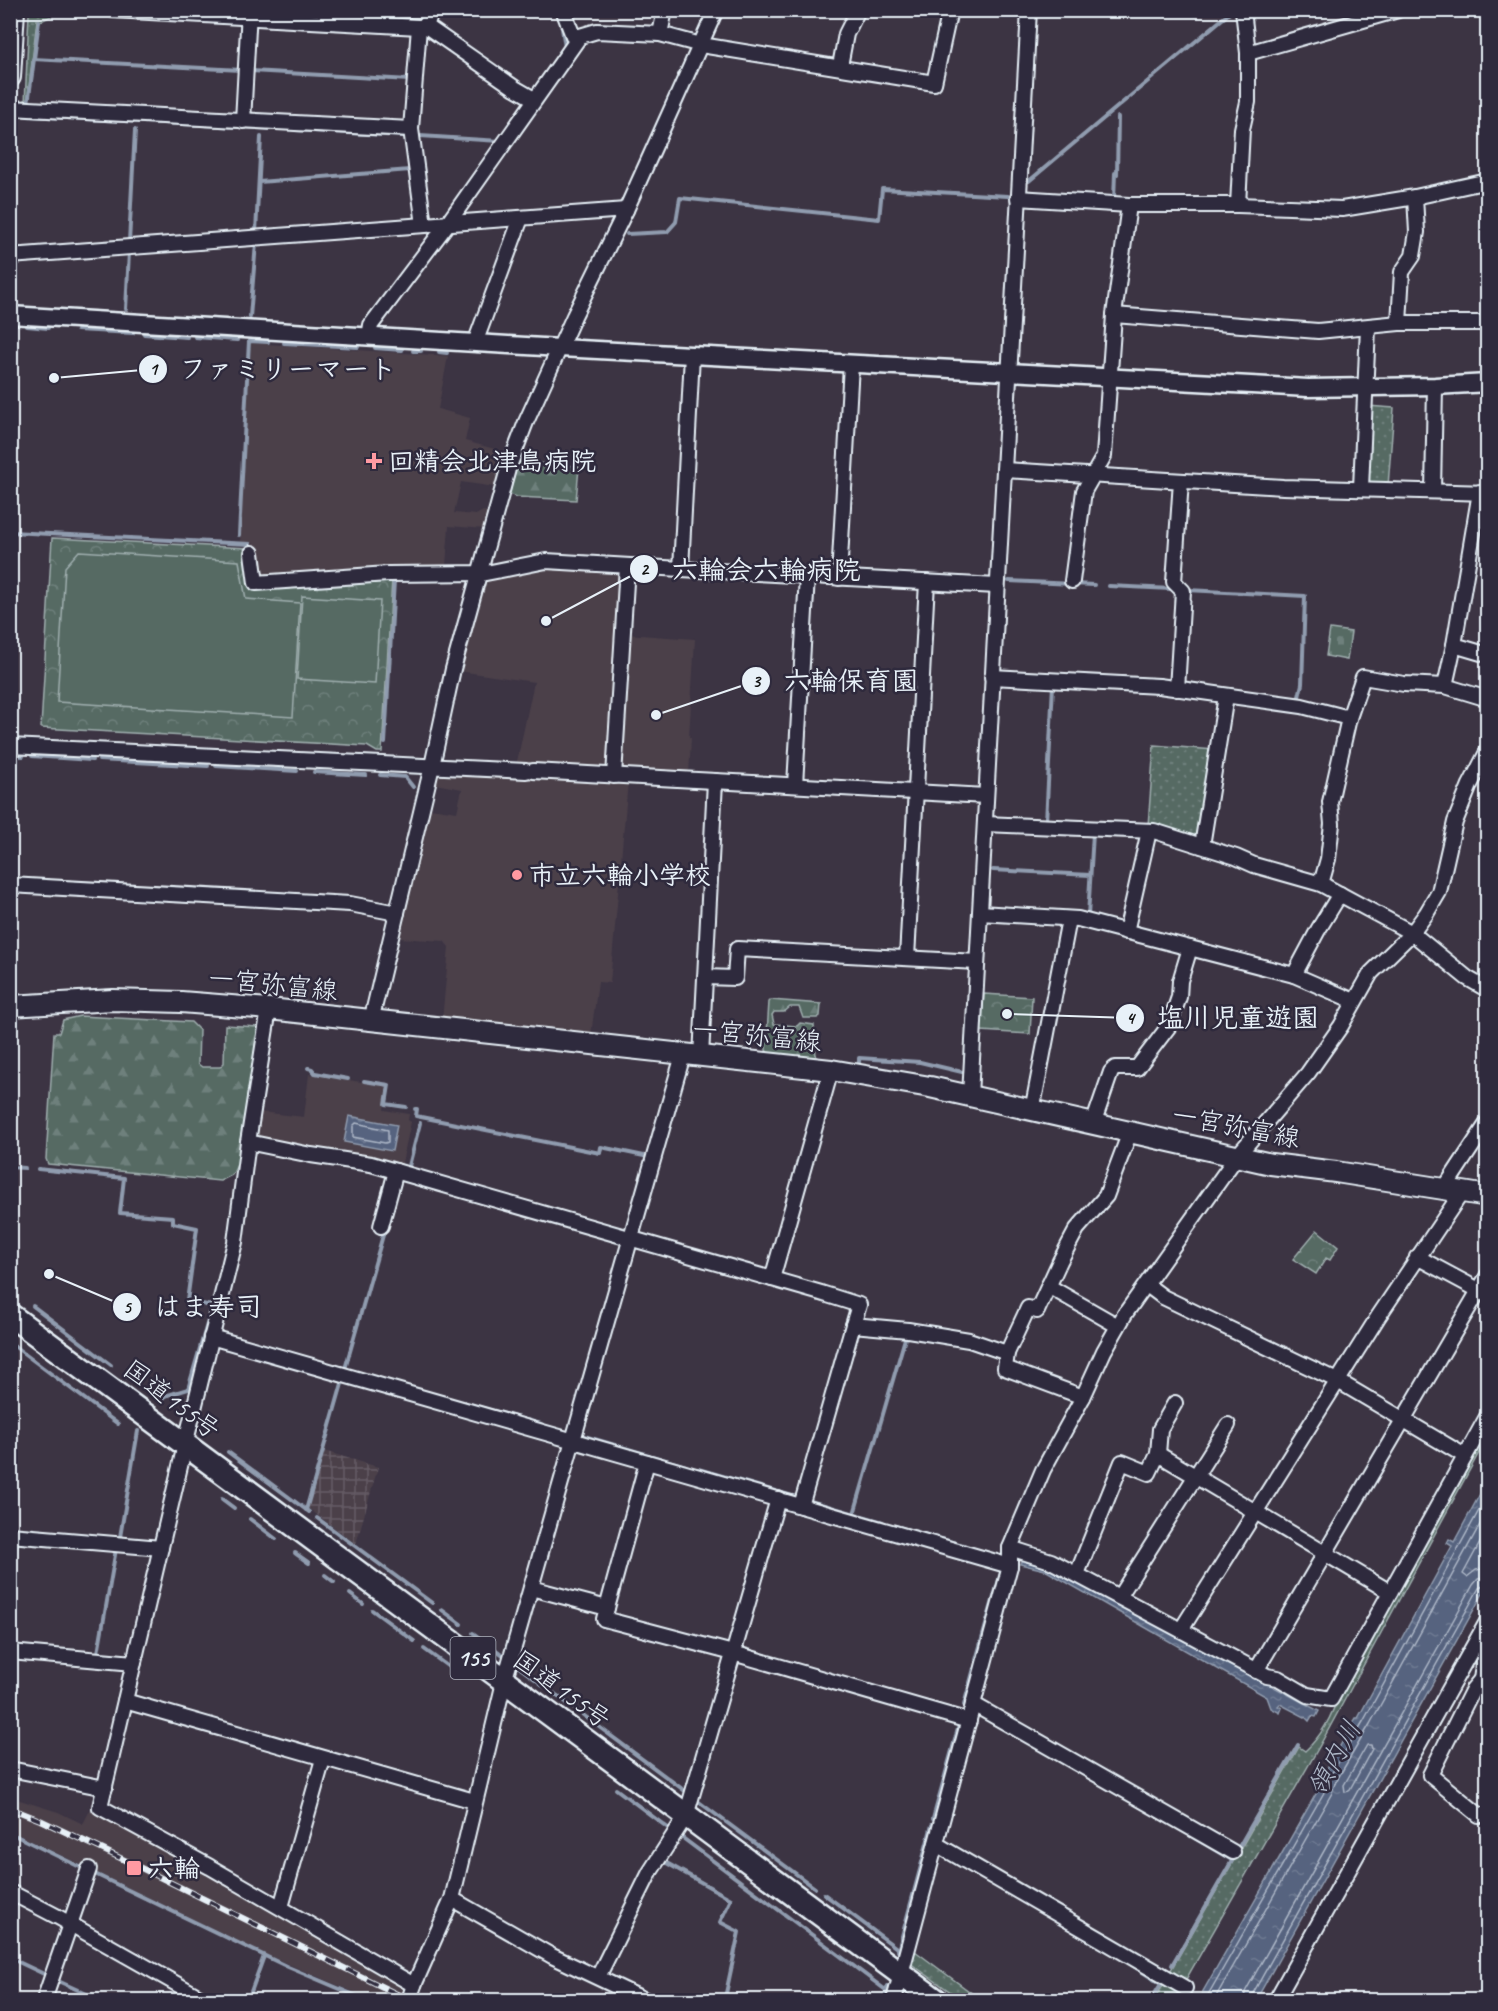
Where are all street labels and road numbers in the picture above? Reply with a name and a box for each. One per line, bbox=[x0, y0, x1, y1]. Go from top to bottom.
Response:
street label: 一宮弥富線 bbox=[207, 961, 339, 1008]
street label: 一宮弥富線 bbox=[691, 1012, 823, 1059]
street label: 一宮弥富線 bbox=[1169, 1098, 1303, 1155]
street label: 国道155号 bbox=[117, 1352, 227, 1447]
road number: 155 bbox=[450, 1637, 496, 1679]
street label: 国道155号 bbox=[506, 1643, 617, 1736]

